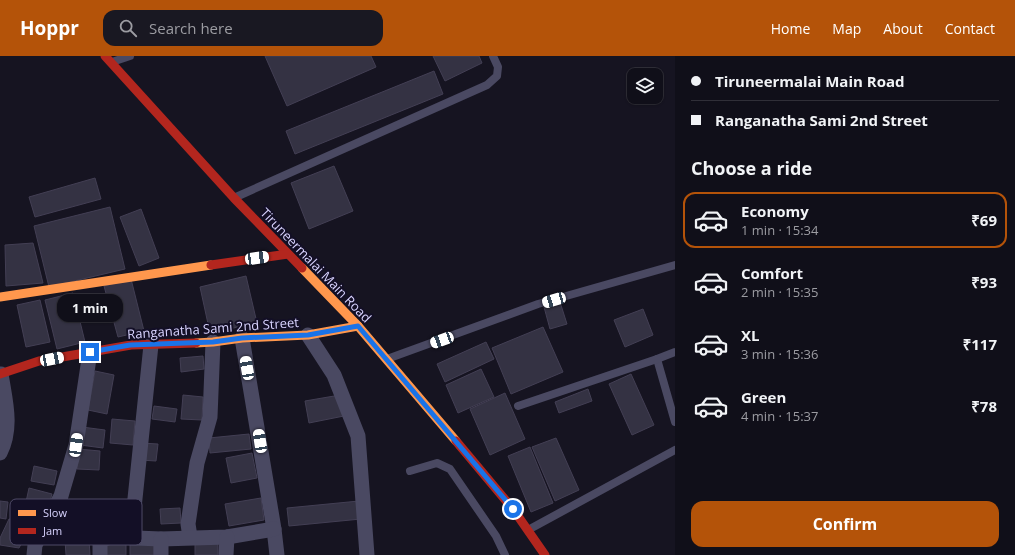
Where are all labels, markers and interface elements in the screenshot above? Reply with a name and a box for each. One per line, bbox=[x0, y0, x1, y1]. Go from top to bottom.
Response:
search box bbox=[103, 10, 383, 46]
text: Hoppr bbox=[20, 15, 79, 41]
icon: search bbox=[117, 17, 139, 39]
text: Search here bbox=[149, 18, 233, 38]
text: Home bbox=[771, 19, 810, 38]
text: Map bbox=[832, 19, 861, 38]
text: About bbox=[883, 19, 923, 38]
text: Contact bbox=[945, 19, 995, 38]
map controls bbox=[627, 68, 663, 104]
button: layers bbox=[627, 68, 663, 104]
text: Tiruneermalai Main Road bbox=[715, 71, 905, 91]
text: Ranganatha Sami 2nd Street bbox=[715, 110, 928, 130]
text: Choose a ride bbox=[691, 156, 812, 180]
text: Economy bbox=[741, 201, 809, 221]
icon: car bbox=[693, 202, 729, 238]
street label: Tiruneermalai Main Road bbox=[257, 204, 375, 326]
text: ₹69 bbox=[971, 210, 997, 230]
text: 1 min · 15:34 bbox=[741, 221, 818, 239]
car bbox=[244, 250, 270, 266]
text: Comfort bbox=[741, 263, 803, 283]
icon: car bbox=[693, 264, 729, 300]
text: ₹93 bbox=[971, 272, 997, 292]
text: 2 min · 15:35 bbox=[741, 283, 818, 301]
car bbox=[541, 291, 567, 309]
callout: 1 min bbox=[57, 294, 123, 322]
text: 1 min bbox=[72, 299, 108, 317]
street label: Ranganatha Sami 2nd Street bbox=[127, 313, 300, 343]
text: XL bbox=[741, 325, 759, 345]
icon: car bbox=[693, 326, 729, 362]
car bbox=[429, 330, 455, 350]
text: ₹117 bbox=[963, 334, 997, 354]
route end bbox=[81, 343, 99, 361]
text: 3 min · 15:36 bbox=[741, 345, 818, 363]
car bbox=[39, 351, 65, 367]
car bbox=[239, 355, 255, 381]
text: Green bbox=[741, 387, 786, 407]
icon: car bbox=[693, 388, 729, 424]
text: ₹78 bbox=[971, 396, 997, 416]
text: 4 min · 15:37 bbox=[741, 407, 818, 425]
car bbox=[252, 428, 268, 454]
car bbox=[68, 432, 84, 458]
legend bbox=[10, 499, 142, 545]
route start bbox=[504, 500, 522, 518]
button: Confirm bbox=[691, 501, 999, 547]
text: Slow bbox=[43, 505, 67, 520]
text: Jam bbox=[42, 523, 62, 538]

